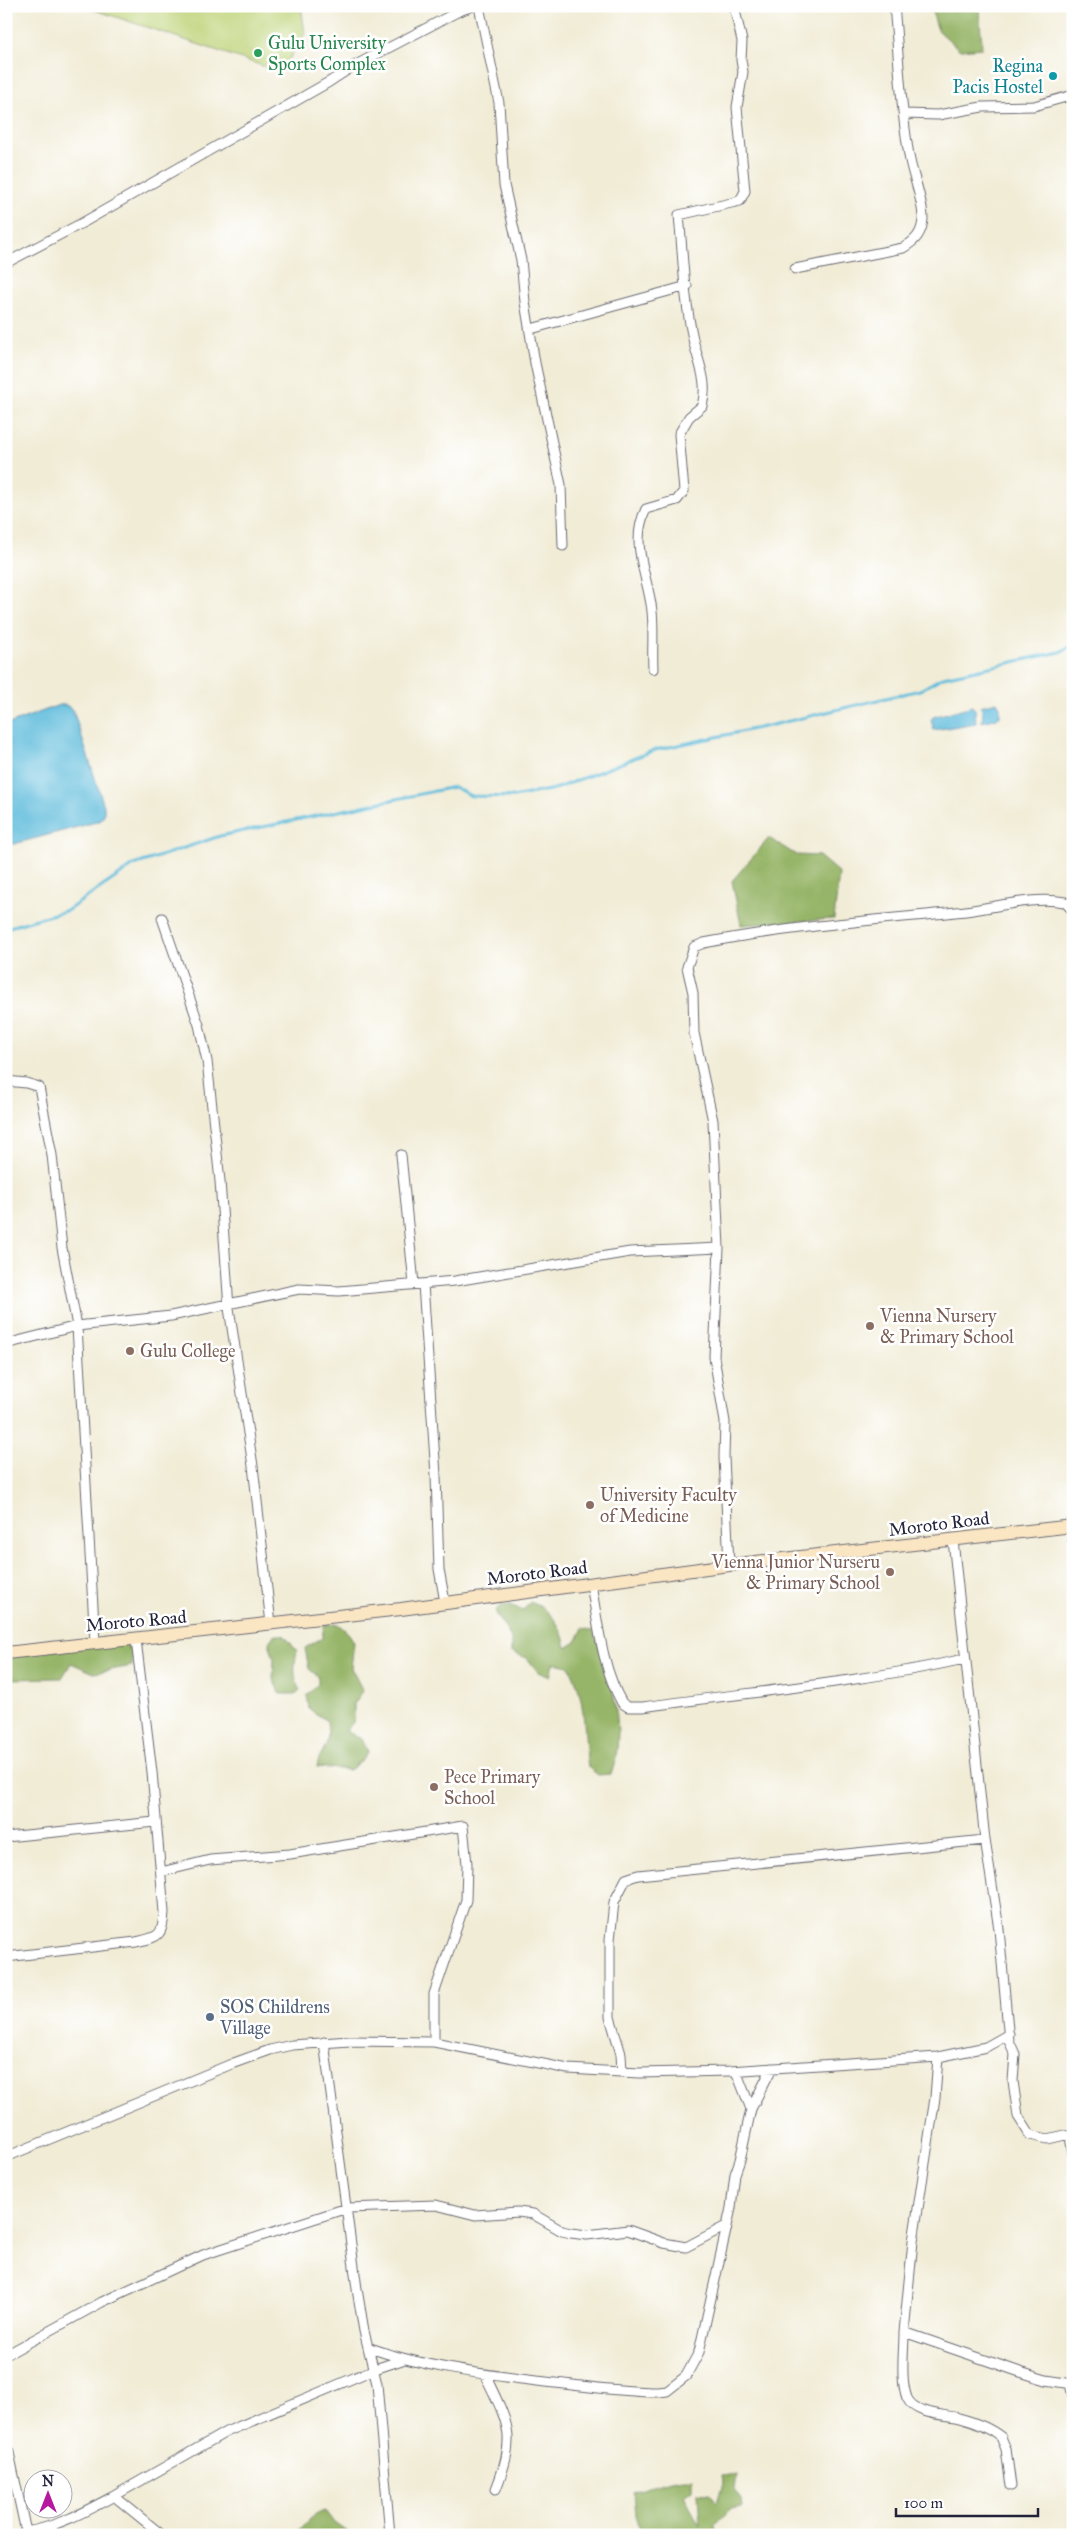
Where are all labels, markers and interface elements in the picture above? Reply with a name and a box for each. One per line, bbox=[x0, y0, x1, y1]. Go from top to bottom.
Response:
place label: Gulu University Sports Complex bbox=[268, 32, 387, 75]
marker: Gulu University Sports Complex bbox=[252, 47, 264, 59]
place label: Regina Pacis Hostel bbox=[953, 55, 1043, 98]
marker: Regina Pacis Hostel bbox=[1047, 70, 1059, 82]
place label: Vienna Nursery & Primary School bbox=[879, 1305, 1014, 1348]
marker: Vienna Nursery & Primary School bbox=[864, 1320, 876, 1332]
place label: Gulu College bbox=[140, 1340, 235, 1363]
marker: Gulu College bbox=[124, 1345, 136, 1357]
place label: University Faculty of Medicine bbox=[600, 1484, 737, 1527]
marker: University Faculty of Medicine bbox=[584, 1499, 596, 1511]
street label: Moroto Road bbox=[887, 1507, 991, 1541]
place label: Vienna Junior Nurseru & Primary School bbox=[711, 1551, 880, 1594]
street label: Moroto Road bbox=[485, 1556, 589, 1590]
marker: Vienna Junior Nurseru & Primary School bbox=[884, 1566, 896, 1578]
street label: Moroto Road bbox=[85, 1606, 187, 1636]
place label: Pece Primary School bbox=[444, 1766, 541, 1809]
marker: Pece Primary School bbox=[428, 1781, 440, 1793]
place label: SOS Childrens Village bbox=[219, 1996, 330, 2040]
marker: SOS Childrens Village bbox=[204, 2011, 216, 2023]
north arrow bbox=[22, 2468, 72, 2518]
text: N bbox=[42, 2473, 54, 2490]
scale bar bbox=[896, 2486, 1039, 2518]
text: 100 m bbox=[904, 2494, 944, 2512]

